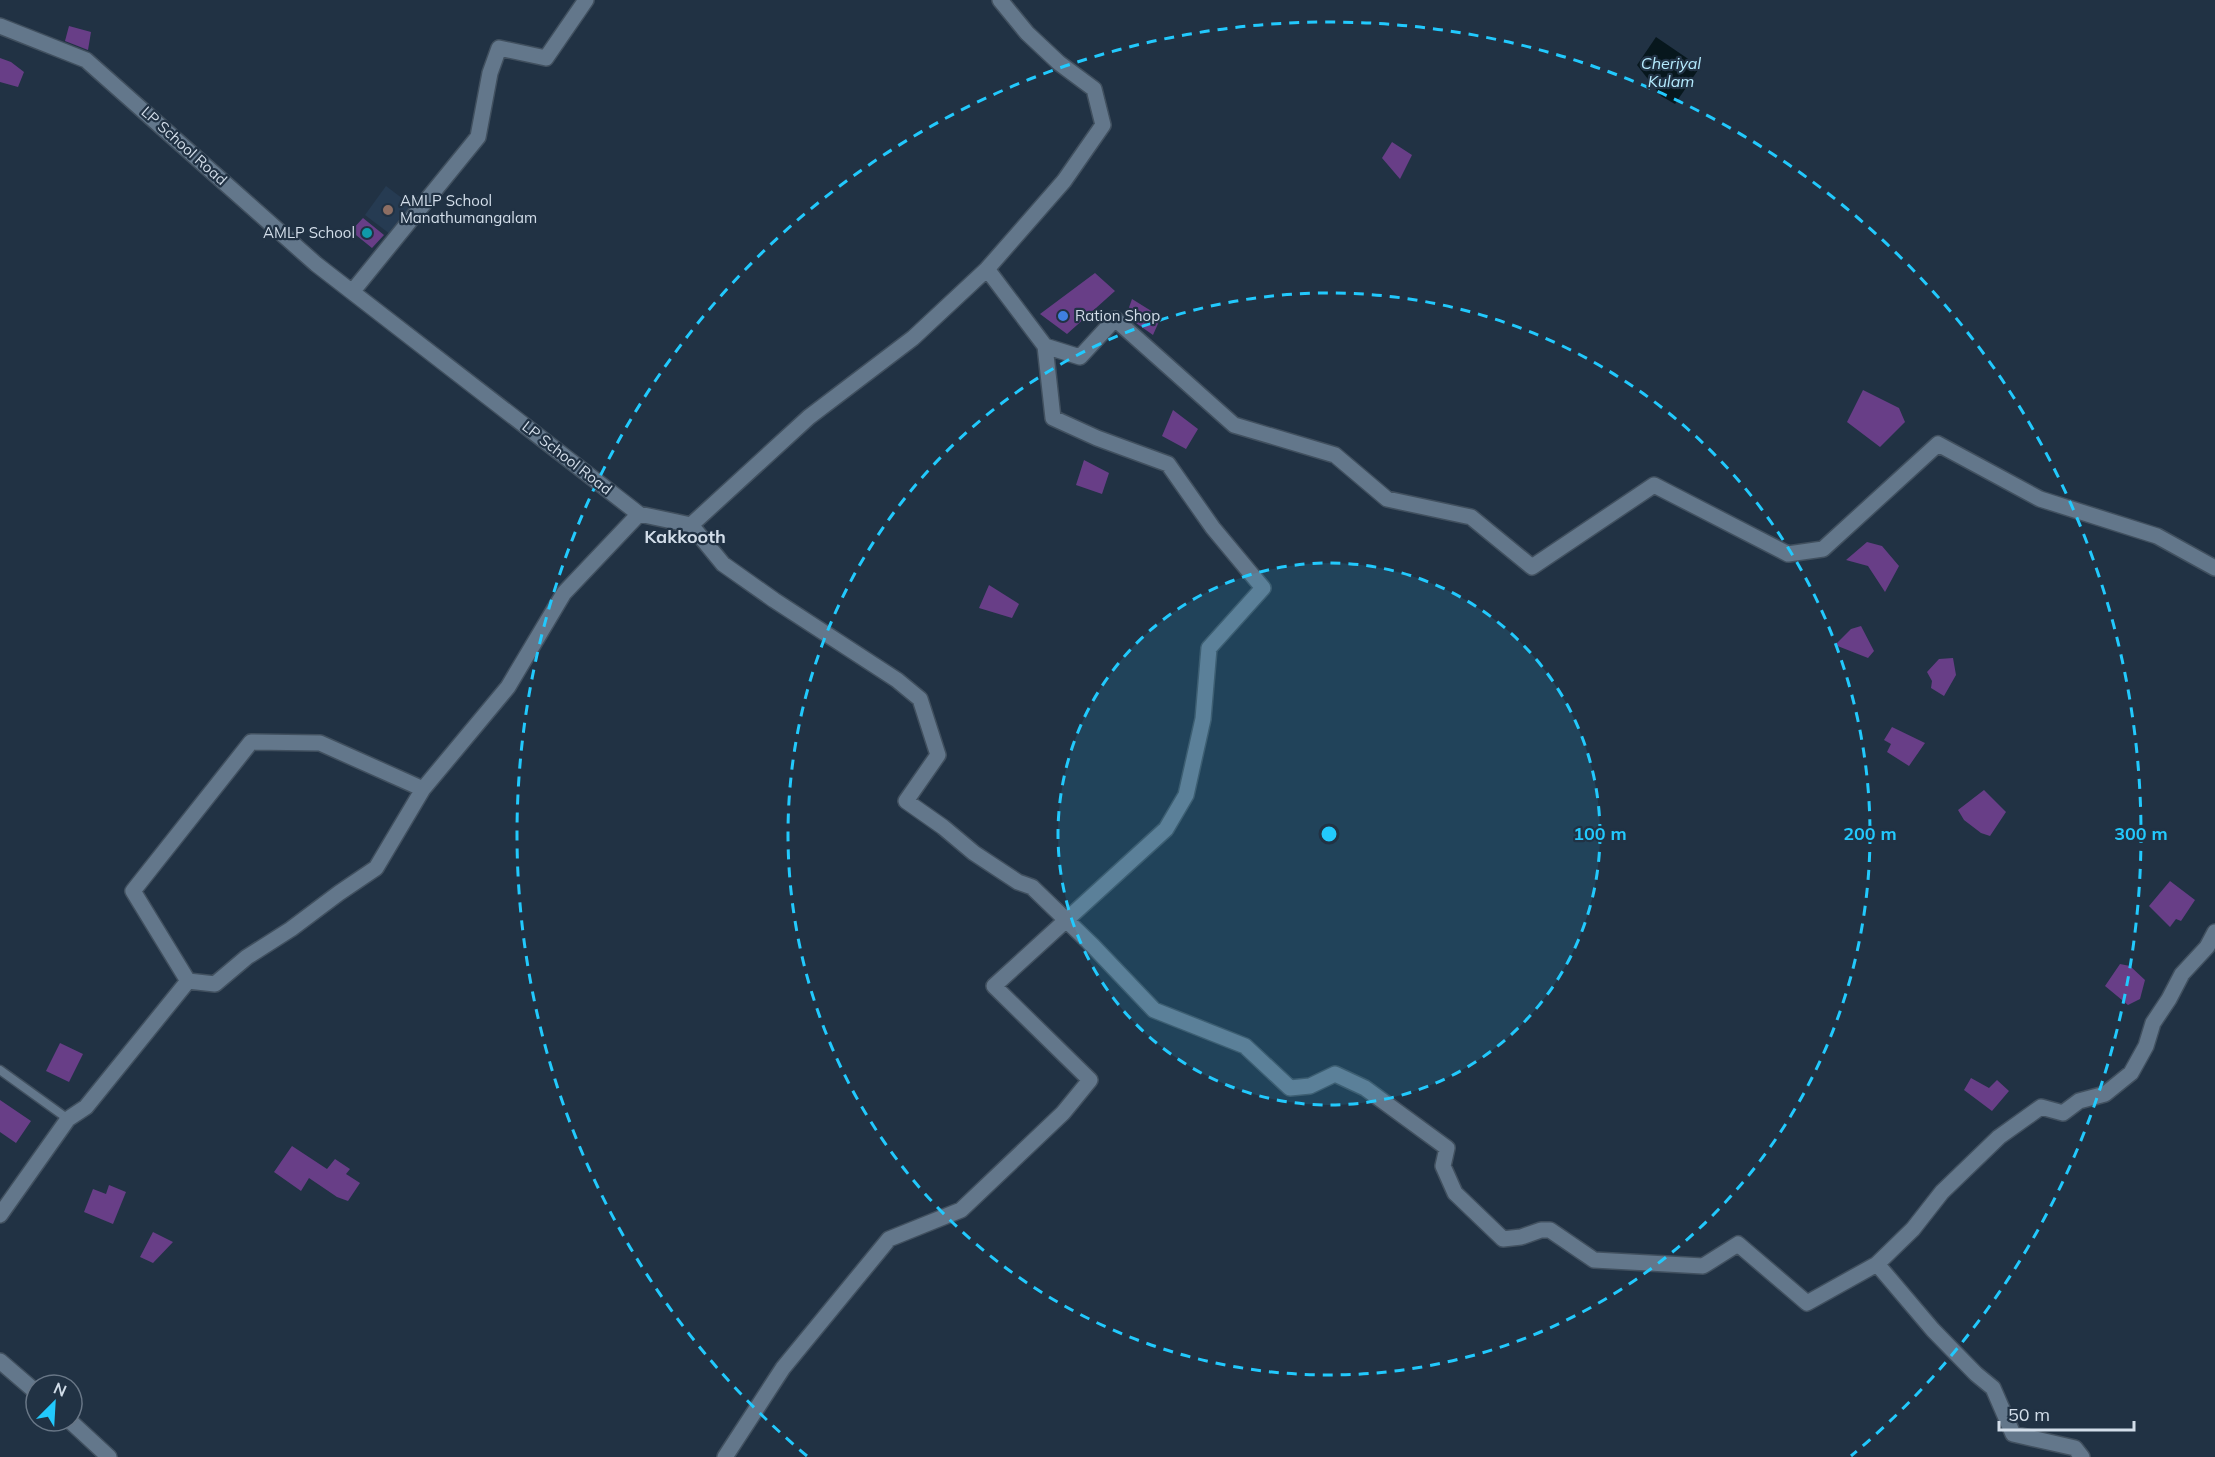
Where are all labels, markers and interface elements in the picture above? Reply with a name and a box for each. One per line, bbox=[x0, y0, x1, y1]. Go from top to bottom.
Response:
water label: Cheriyal Kulam bbox=[1641, 53, 1701, 91]
street label: LP School Road bbox=[138, 102, 231, 189]
place label: AMLP School Manathumangalam bbox=[400, 191, 537, 227]
marker: AMLP School Manathumangalam bbox=[381, 203, 395, 217]
place label: AMLP School bbox=[263, 223, 355, 242]
marker: AMLP School bbox=[360, 226, 374, 240]
place label: Ration Shop bbox=[1075, 306, 1160, 325]
marker: Ration Shop bbox=[1056, 309, 1070, 323]
street label: LP School Road bbox=[519, 417, 616, 499]
district label: Kakkooth bbox=[644, 525, 726, 548]
text: 100 m bbox=[1573, 822, 1627, 845]
text: 200 m bbox=[1843, 822, 1897, 845]
text: 300 m bbox=[2114, 822, 2168, 845]
centre of rings bbox=[1319, 824, 1339, 844]
north arrow bbox=[24, 1373, 84, 1433]
text: N bbox=[51, 1378, 70, 1401]
scale bar bbox=[1999, 1394, 2134, 1432]
text: 50 m bbox=[2008, 1403, 2050, 1426]

